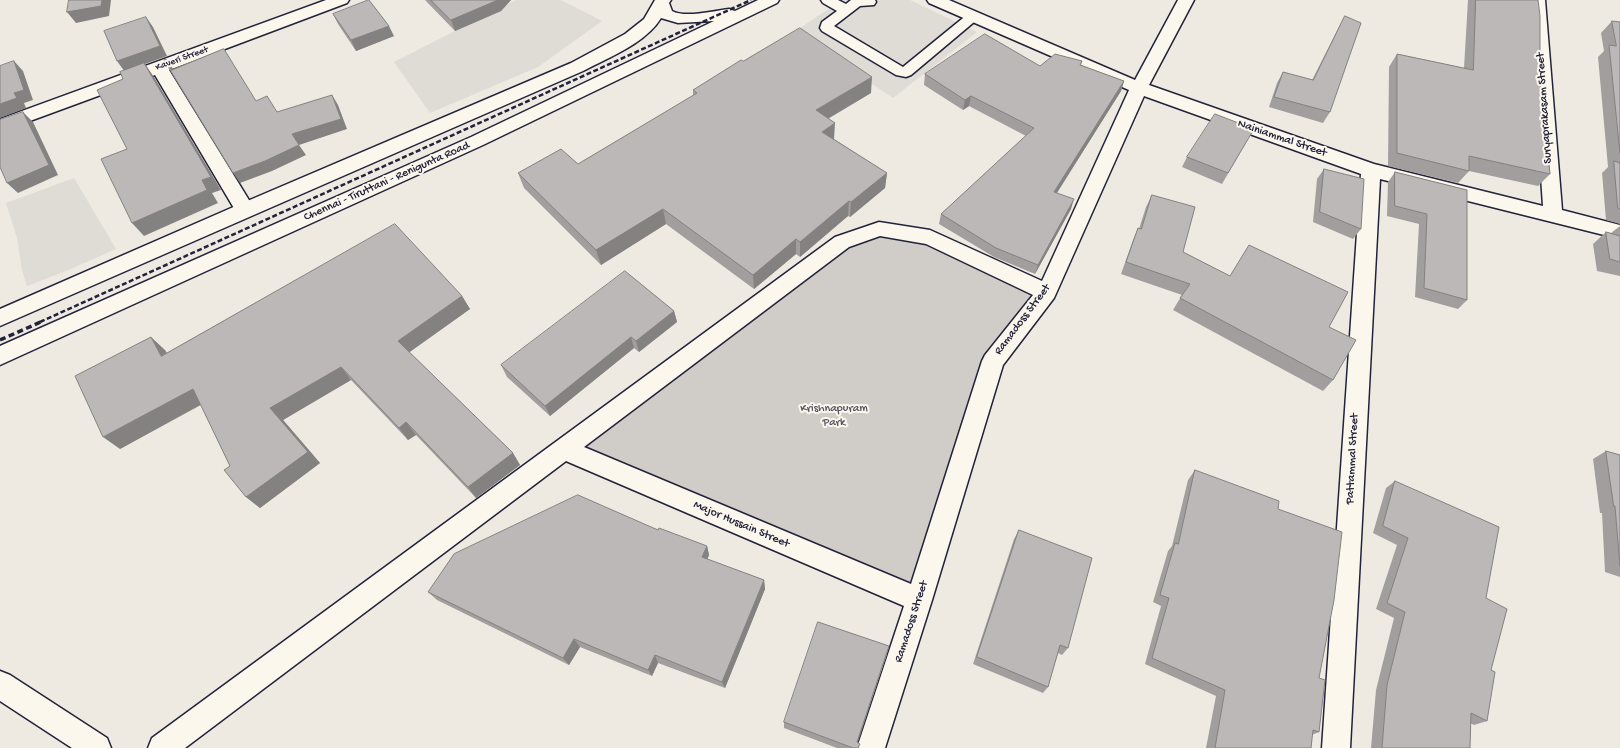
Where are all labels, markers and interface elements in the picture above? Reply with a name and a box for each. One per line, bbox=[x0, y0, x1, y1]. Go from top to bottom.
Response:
street label: Kaveri Street bbox=[154, 44, 210, 74]
street label: Suryaprakasam Street bbox=[1534, 52, 1556, 164]
street label: Nainiammal Street bbox=[1236, 117, 1328, 161]
street label: Chennai - Tiruttani - Renigunta Road bbox=[302, 139, 472, 225]
street label: Ramadoss Street bbox=[992, 282, 1054, 358]
park label: Krishnapuram Park bbox=[800, 402, 868, 430]
street label: Pattammal Street bbox=[1343, 413, 1363, 505]
street label: Major Hussain Street bbox=[691, 498, 791, 552]
street label: Ramadoss Street bbox=[892, 579, 932, 665]

